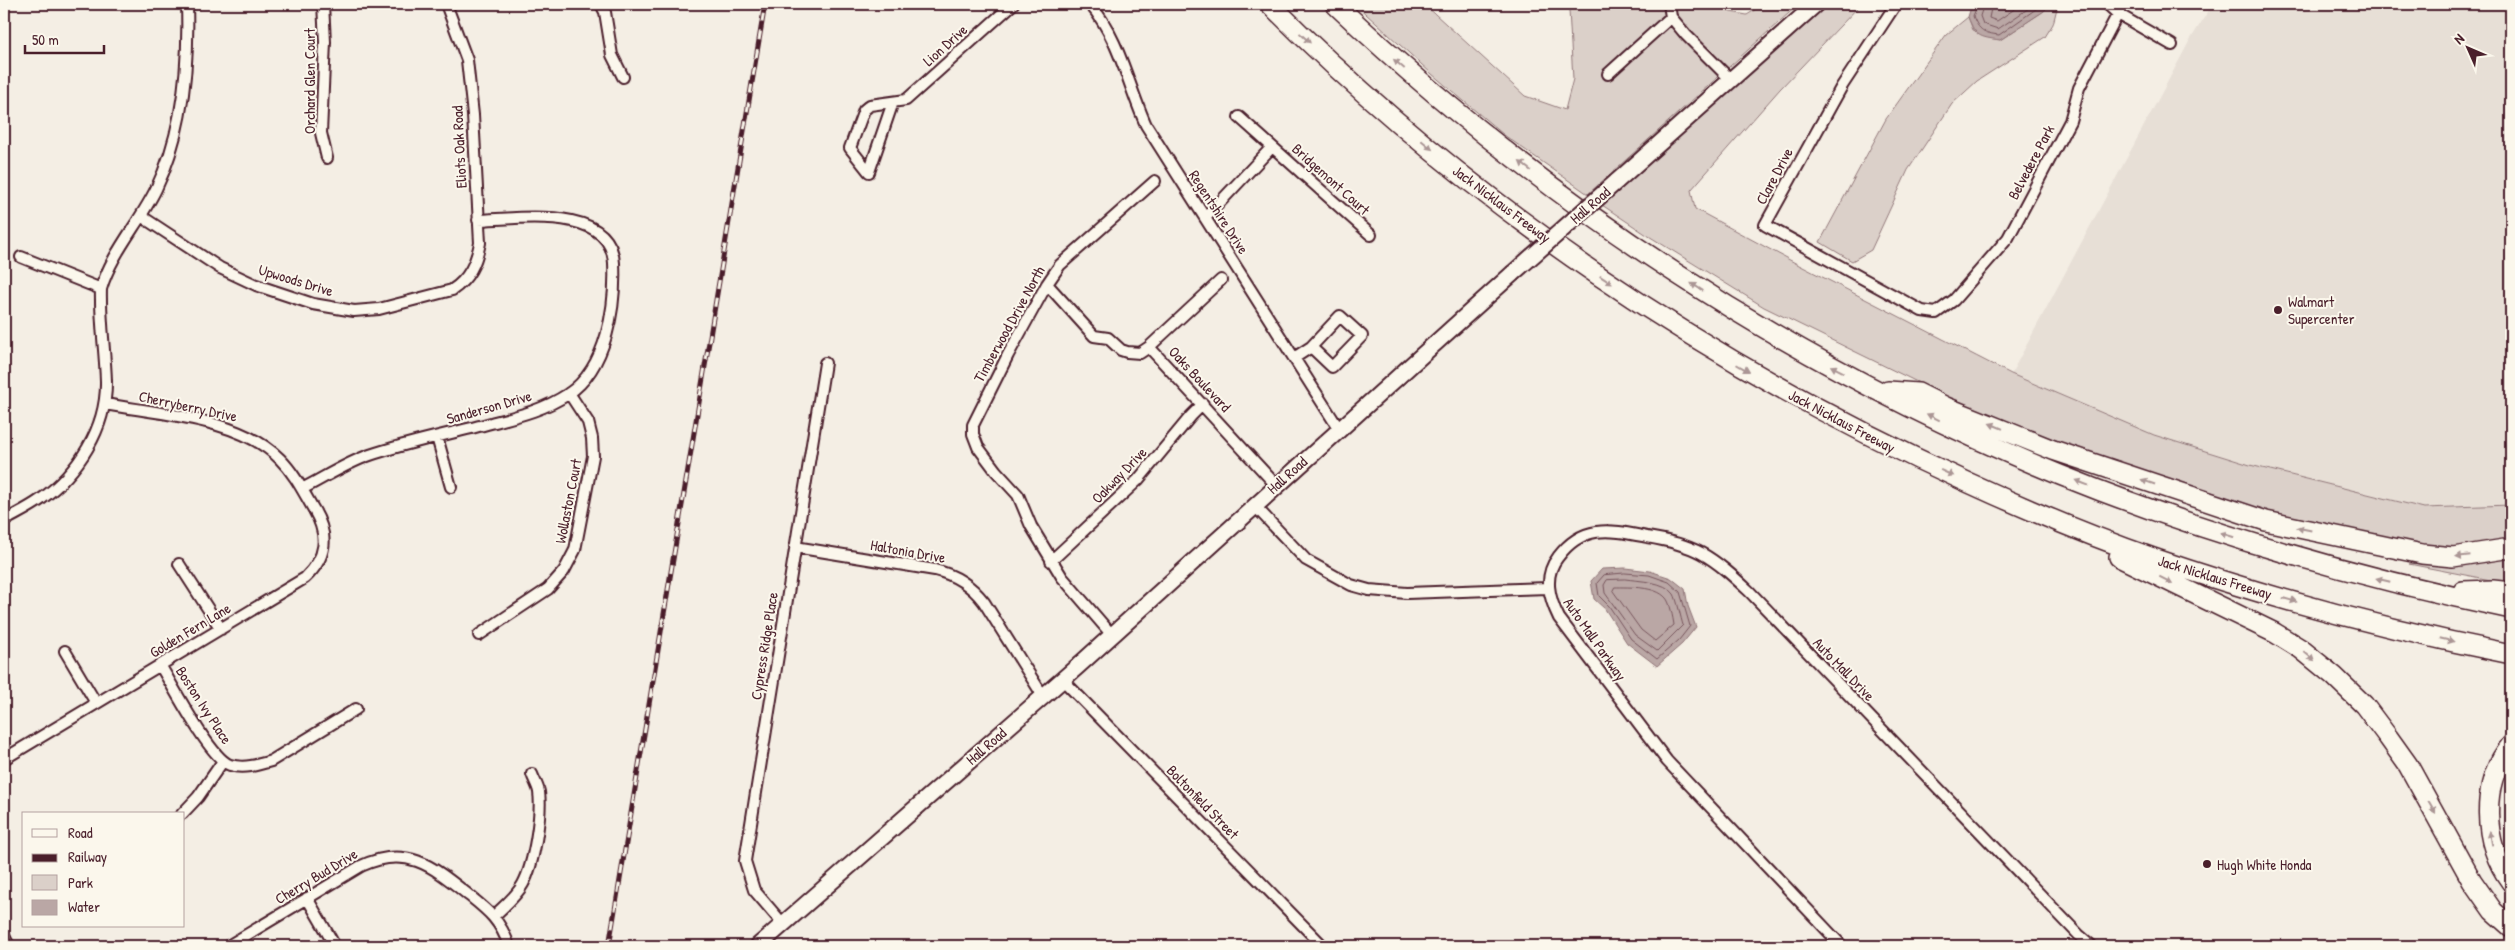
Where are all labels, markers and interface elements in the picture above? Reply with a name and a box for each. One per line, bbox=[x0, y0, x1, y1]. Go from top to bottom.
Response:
street label: Lion Drive bbox=[918, 19, 972, 71]
scale bar bbox=[25, 22, 104, 54]
north arrow bbox=[2442, 22, 2492, 72]
street label: Orchard Glen Court bbox=[299, 27, 320, 134]
text: 50 m bbox=[32, 29, 59, 50]
text: N bbox=[2449, 29, 2468, 48]
one-way arrow bbox=[1299, 32, 1311, 44]
one-way arrow bbox=[1394, 58, 1406, 70]
street label: Eliots Oak Road bbox=[446, 105, 472, 189]
street label: Belvedere Park bbox=[2003, 121, 2059, 203]
street label: Bridgemont Court bbox=[1288, 138, 1375, 220]
one-way arrow bbox=[1420, 140, 1433, 151]
street label: Clare Drive bbox=[1750, 144, 1798, 208]
street label: Jack Nicklaus Freeway bbox=[1449, 160, 1555, 248]
one-way arrow bbox=[1519, 161, 1532, 172]
street label: Regentshire Drive bbox=[1184, 166, 1254, 258]
street label: Hall Road bbox=[1565, 181, 1615, 228]
street label: Upwoods Drive bbox=[256, 259, 336, 301]
street label: Timberwood Drive North bbox=[968, 262, 1050, 386]
one-way arrow bbox=[1600, 276, 1613, 285]
one-way arrow bbox=[1690, 283, 1703, 292]
place label: Walmart Supercenter bbox=[2288, 291, 2355, 329]
marker: Walmart Supercenter bbox=[2272, 304, 2284, 316]
street label: Oaks Boulevard bbox=[1164, 342, 1236, 417]
one-way arrow bbox=[1737, 363, 1750, 372]
one-way arrow bbox=[1830, 365, 1845, 373]
street label: Jack Nicklaus Freeway bbox=[1785, 384, 1899, 458]
street label: Cherryberry Drive bbox=[137, 385, 239, 427]
street label: Sanderson Drive bbox=[444, 385, 534, 429]
one-way arrow bbox=[1926, 413, 1941, 421]
one-way arrow bbox=[1988, 422, 2003, 430]
street label: Oakway Drive bbox=[1087, 442, 1151, 508]
street label: Hall Road bbox=[1262, 451, 1312, 499]
street label: Wollaston Court bbox=[549, 456, 587, 545]
one-way arrow bbox=[1940, 469, 1954, 477]
one-way arrow bbox=[2140, 478, 2155, 486]
one-way arrow bbox=[2074, 479, 2089, 487]
one-way arrow bbox=[2295, 524, 2311, 532]
one-way arrow bbox=[2219, 531, 2234, 538]
street label: Haltonia Drive bbox=[869, 534, 947, 568]
street label: Jack Nicklaus Freeway bbox=[2156, 550, 2274, 604]
one-way arrow bbox=[2455, 552, 2471, 560]
one-way arrow bbox=[2159, 576, 2173, 584]
one-way arrow bbox=[2375, 576, 2390, 584]
street label: Cypress Ridge Place bbox=[745, 591, 783, 701]
street label: Auto Mall Parkway bbox=[1559, 593, 1631, 685]
one-way arrow bbox=[2283, 597, 2298, 605]
street label: Golden Fern Lane bbox=[146, 598, 234, 662]
street label: Auto Mall Drive bbox=[1808, 633, 1880, 705]
one-way arrow bbox=[2440, 636, 2455, 644]
one-way arrow bbox=[2303, 650, 2316, 661]
street label: Boston Ivy Place bbox=[171, 662, 237, 748]
street label: Hall Road bbox=[961, 722, 1011, 769]
street label: Boltonfield Street bbox=[1162, 760, 1244, 844]
one-way arrow bbox=[2428, 800, 2436, 815]
legend bbox=[22, 812, 185, 928]
text: Road bbox=[68, 822, 93, 843]
one-way arrow bbox=[2487, 829, 2495, 845]
street label: Cherry Bud Drive bbox=[271, 843, 361, 909]
text: Railway bbox=[68, 846, 107, 867]
place label: Hugh White Honda bbox=[2217, 854, 2312, 875]
marker: Hugh White Honda bbox=[2201, 858, 2213, 870]
text: Park bbox=[68, 872, 93, 893]
text: Water bbox=[68, 896, 100, 917]

